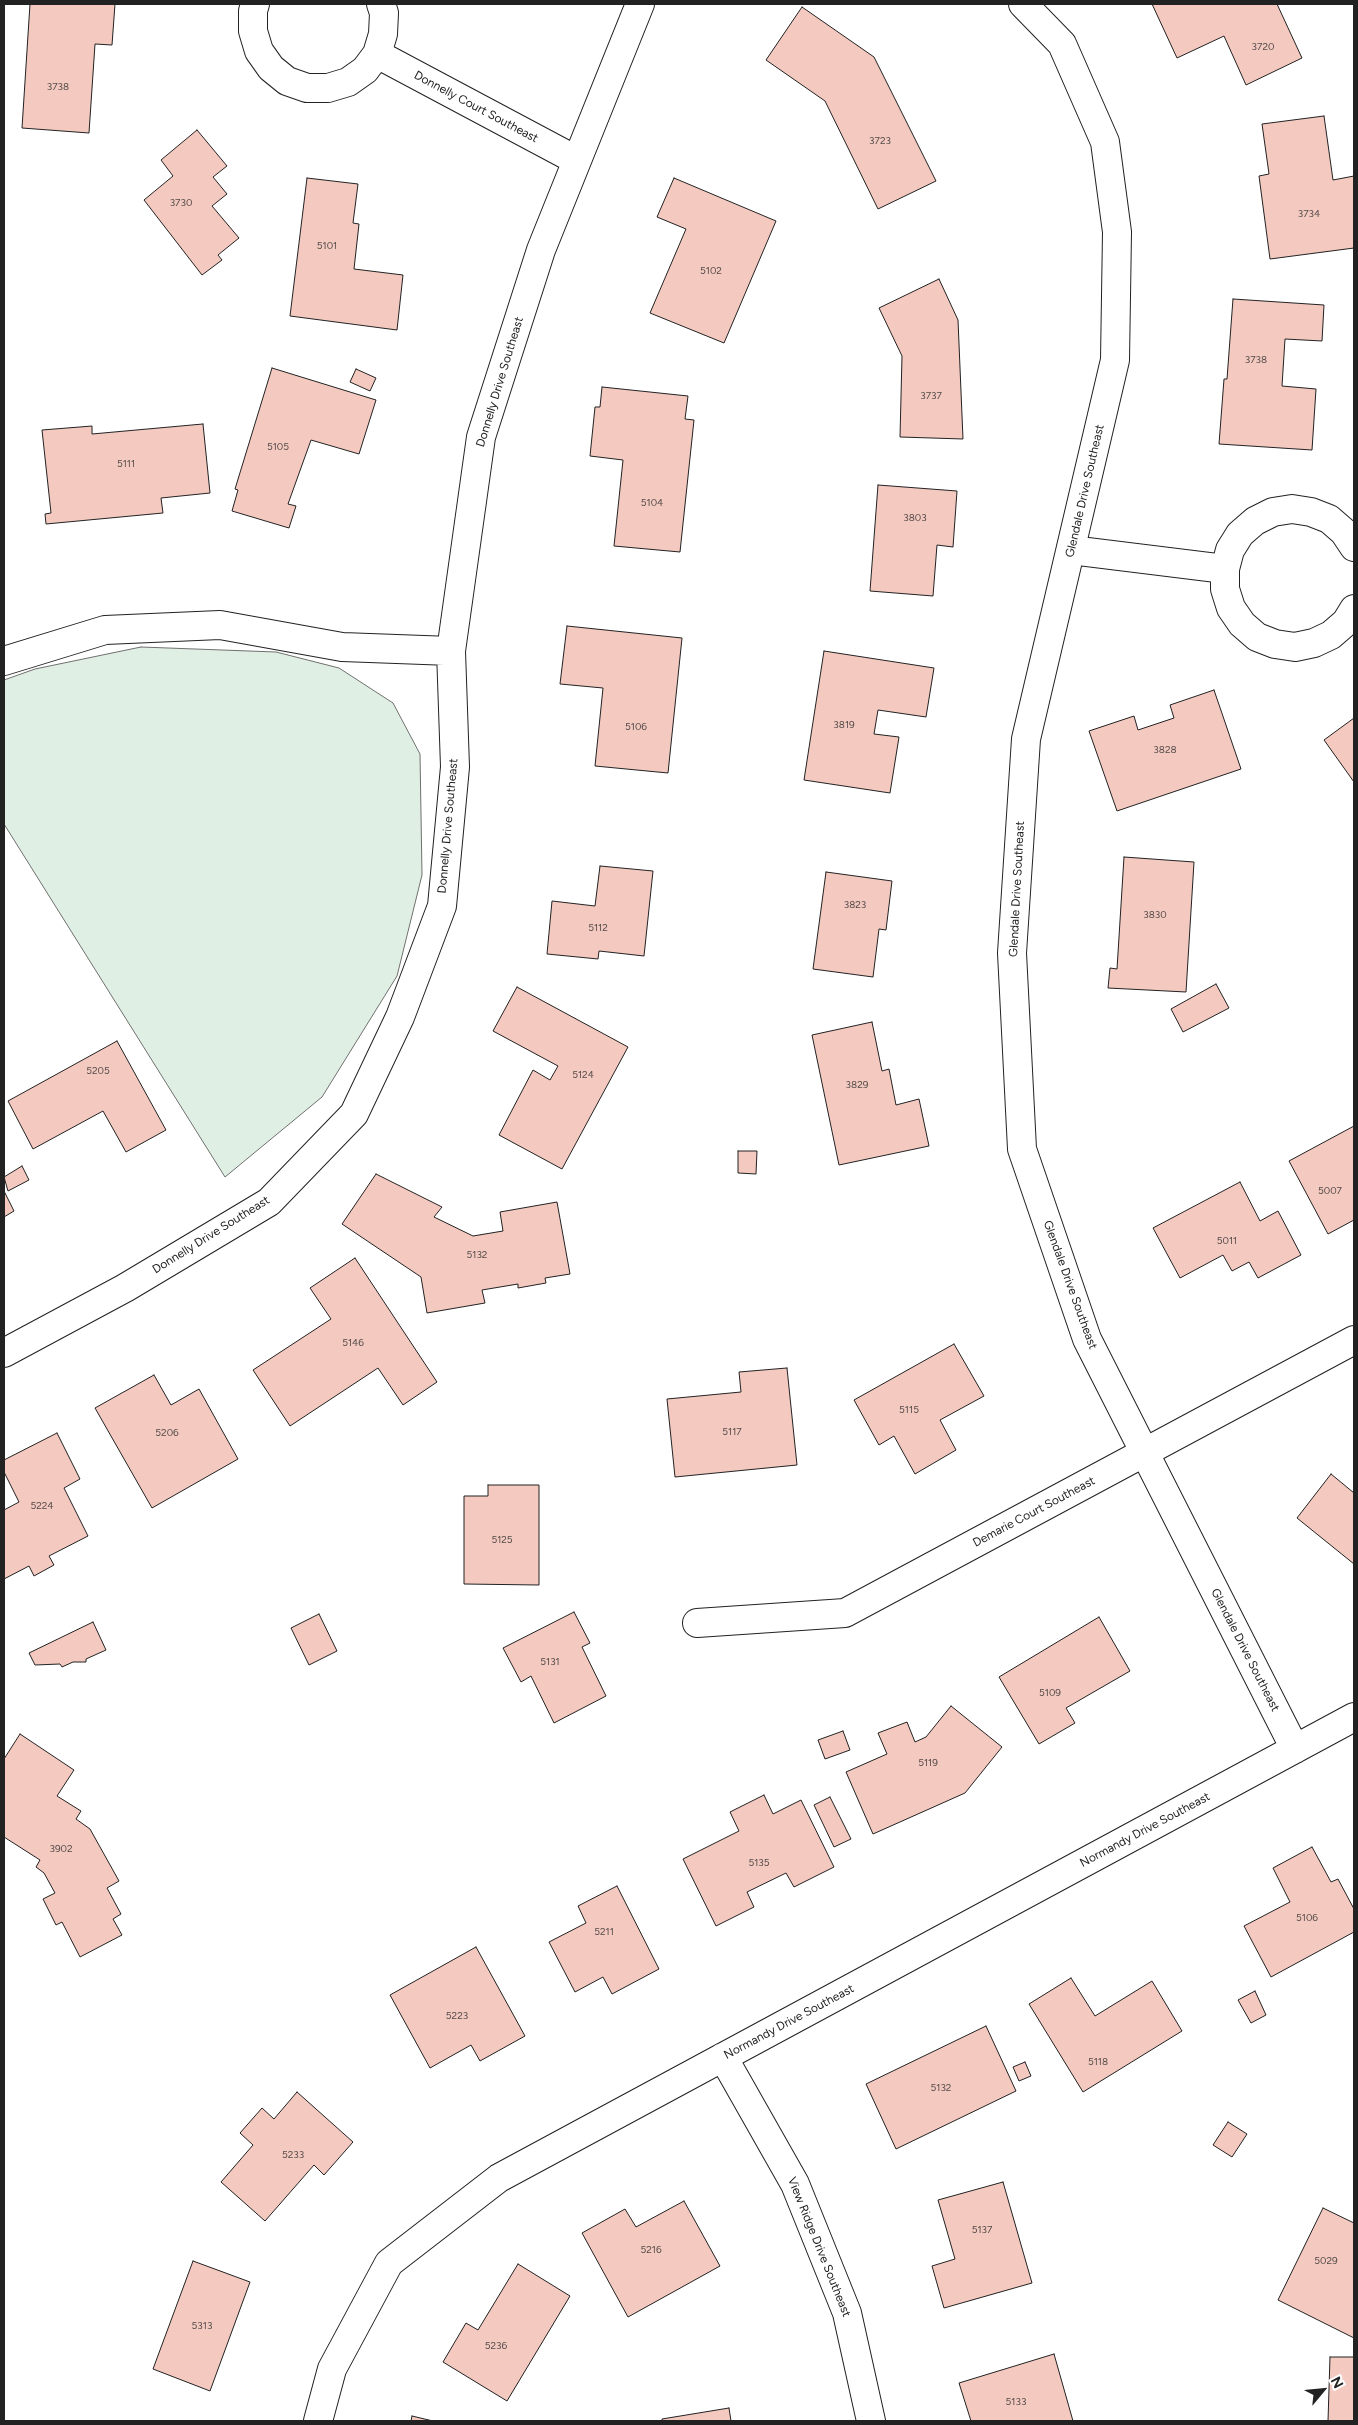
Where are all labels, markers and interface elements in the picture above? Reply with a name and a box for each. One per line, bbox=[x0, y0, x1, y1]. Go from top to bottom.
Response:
house number: 3720 bbox=[1252, 41, 1274, 53]
street label: Donnelly Court Southeast bbox=[411, 68, 541, 146]
house number: 3738 bbox=[47, 81, 69, 93]
house number: 3723 bbox=[869, 135, 891, 147]
house number: 3730 bbox=[170, 197, 192, 209]
house number: 3734 bbox=[1298, 208, 1320, 220]
house number: 5101 bbox=[317, 240, 337, 252]
house number: 5102 bbox=[700, 265, 722, 277]
street label: Donnelly Drive Southeast bbox=[473, 315, 527, 449]
house number: 3738 bbox=[1245, 354, 1267, 366]
house number: 3737 bbox=[920, 390, 942, 402]
street label: Glendale Drive Southeast bbox=[1063, 423, 1107, 559]
house number: 5105 bbox=[267, 441, 289, 453]
house number: 5111 bbox=[117, 458, 135, 470]
house number: 5104 bbox=[641, 497, 663, 509]
house number: 3803 bbox=[903, 512, 927, 524]
house number: 3819 bbox=[833, 719, 855, 731]
house number: 5106 bbox=[625, 721, 647, 733]
house number: 3828 bbox=[1153, 744, 1177, 756]
street label: Donnelly Drive Southeast bbox=[435, 758, 461, 894]
street label: Glendale Drive Southeast bbox=[1006, 821, 1028, 957]
house number: 3823 bbox=[844, 899, 866, 911]
house number: 3830 bbox=[1143, 909, 1167, 921]
house number: 5112 bbox=[588, 922, 608, 934]
house number: 5205 bbox=[86, 1065, 110, 1077]
house number: 5124 bbox=[572, 1069, 594, 1081]
house number: 3829 bbox=[846, 1079, 868, 1091]
house number: 5007 bbox=[1318, 1185, 1342, 1197]
street label: Donnelly Drive Southeast bbox=[150, 1193, 272, 1277]
street label: Glendale Drive Southeast bbox=[1040, 1219, 1100, 1351]
house number: 5011 bbox=[1217, 1235, 1237, 1247]
house number: 5132 bbox=[467, 1249, 487, 1261]
house number: 5146 bbox=[342, 1337, 364, 1349]
house number: 5115 bbox=[899, 1404, 919, 1416]
house number: 5117 bbox=[722, 1426, 742, 1438]
house number: 5206 bbox=[155, 1427, 179, 1439]
street label: Demarie Court Southeast bbox=[970, 1474, 1098, 1550]
house number: 5224 bbox=[30, 1500, 54, 1512]
house number: 5125 bbox=[491, 1534, 513, 1546]
street label: Glendale Drive Southeast bbox=[1208, 1586, 1282, 1714]
house number: 5131 bbox=[540, 1656, 560, 1668]
house number: 5109 bbox=[1039, 1687, 1061, 1699]
house number: 5119 bbox=[918, 1757, 938, 1769]
street label: Normandy Drive Southeast bbox=[1077, 1790, 1213, 1870]
house number: 3902 bbox=[49, 1843, 73, 1855]
house number: 5135 bbox=[748, 1857, 770, 1869]
house number: 5106 bbox=[1296, 1912, 1318, 1924]
house number: 5211 bbox=[594, 1926, 614, 1938]
street label: Normandy Drive Southeast bbox=[721, 1982, 857, 2062]
house number: 5223 bbox=[446, 2010, 468, 2022]
house number: 5118 bbox=[1088, 2056, 1108, 2068]
house number: 5132 bbox=[931, 2082, 951, 2094]
house number: 5233 bbox=[282, 2149, 304, 2161]
street label: View Ridge Drive Southeast bbox=[784, 2175, 854, 2319]
house number: 5137 bbox=[972, 2224, 992, 2236]
house number: 5216 bbox=[640, 2244, 662, 2256]
house number: 5029 bbox=[1314, 2255, 1338, 2267]
house number: 5313 bbox=[192, 2320, 212, 2332]
house number: 5236 bbox=[485, 2340, 507, 2352]
north arrow bbox=[1298, 2365, 1348, 2415]
text: N bbox=[1327, 2374, 1347, 2391]
house number: 5133 bbox=[1006, 2396, 1026, 2408]

